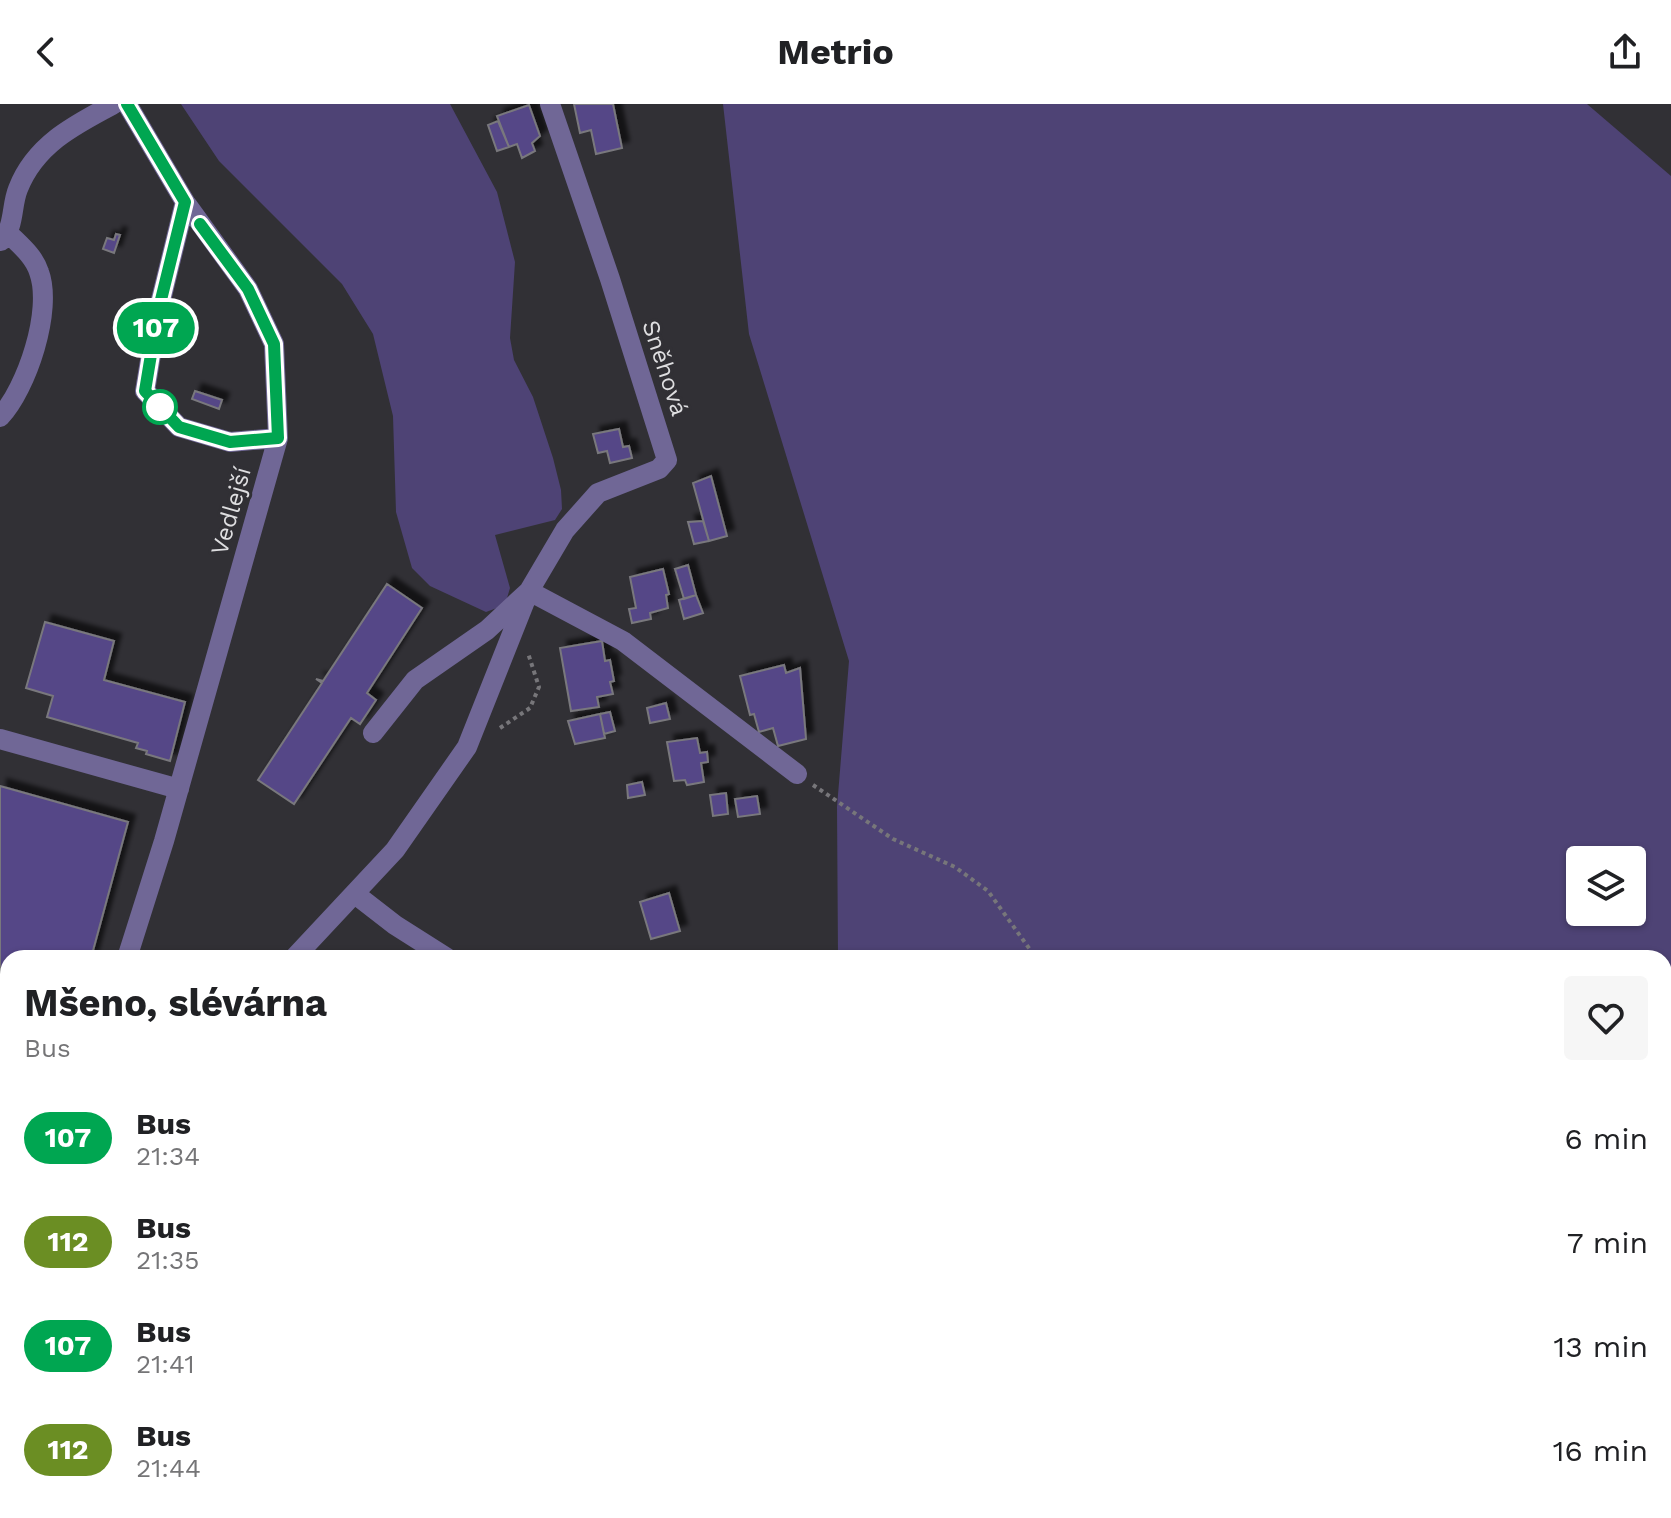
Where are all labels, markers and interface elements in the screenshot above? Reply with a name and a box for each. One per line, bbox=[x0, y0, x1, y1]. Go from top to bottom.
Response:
icon: back bbox=[24, 30, 68, 74]
icon: share bbox=[1603, 30, 1647, 74]
text: Metrio bbox=[777, 31, 894, 73]
line badge: 107 bbox=[110, 302, 202, 354]
text: 107 bbox=[133, 311, 179, 344]
street label: Sněhová bbox=[636, 317, 694, 419]
unlabelled marker bbox=[143, 390, 177, 424]
street label: Vedlejší bbox=[205, 464, 257, 558]
map controls bbox=[1566, 846, 1646, 926]
button: layers bbox=[1566, 846, 1646, 926]
button: heart bbox=[1564, 976, 1648, 1060]
text: Mšeno, slévárna bbox=[24, 981, 327, 1025]
text: Bus bbox=[24, 1033, 71, 1063]
text: Bus bbox=[136, 1106, 191, 1141]
text: 107 bbox=[45, 1121, 91, 1154]
text: 6 min bbox=[1564, 1121, 1648, 1156]
text: 21:34 bbox=[136, 1141, 200, 1171]
text: Bus bbox=[136, 1210, 191, 1245]
text: 112 bbox=[48, 1225, 88, 1258]
text: 7 min bbox=[1567, 1225, 1648, 1260]
text: 21:35 bbox=[136, 1245, 199, 1275]
text: Bus bbox=[136, 1314, 191, 1349]
text: 107 bbox=[45, 1329, 91, 1362]
text: 13 min bbox=[1553, 1329, 1648, 1364]
text: 21:41 bbox=[136, 1349, 195, 1379]
text: Bus bbox=[136, 1418, 191, 1453]
text: 112 bbox=[48, 1433, 88, 1466]
text: 16 min bbox=[1553, 1433, 1648, 1468]
text: 21:44 bbox=[136, 1453, 201, 1483]

